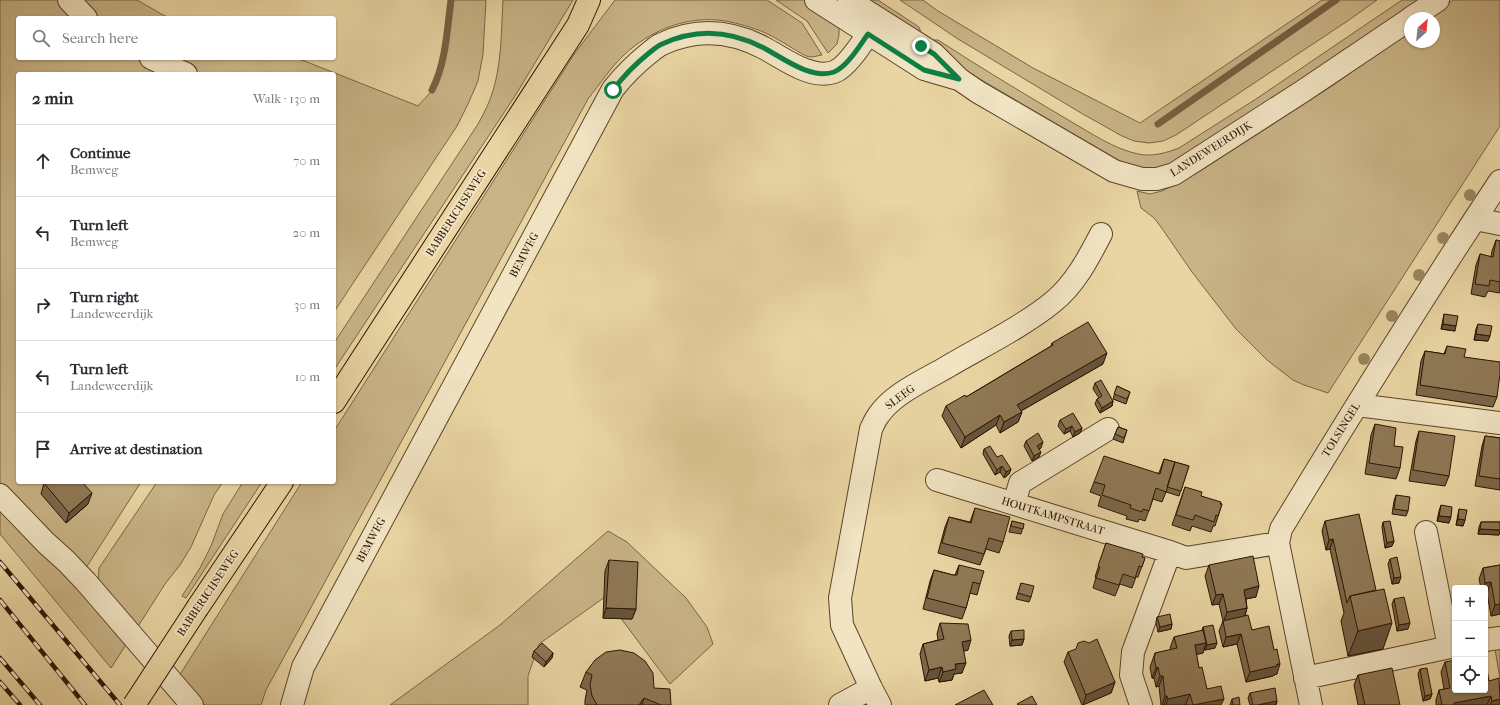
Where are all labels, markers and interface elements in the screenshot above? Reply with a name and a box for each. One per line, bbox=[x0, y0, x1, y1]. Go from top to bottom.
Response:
north arrow bbox=[1404, 12, 1440, 48]
search box bbox=[16, 16, 336, 60]
icon: search bbox=[30, 27, 52, 49]
text: Search here bbox=[62, 29, 138, 47]
route end bbox=[912, 37, 930, 55]
route start bbox=[604, 81, 622, 99]
text: 2 min bbox=[32, 88, 73, 108]
text: Walk · 130 m bbox=[253, 91, 320, 106]
street label: LANDEWEERDIJK bbox=[1168, 118, 1255, 179]
text: Continue bbox=[70, 144, 130, 162]
icon: ahead bbox=[32, 150, 54, 172]
text: 70 m bbox=[293, 153, 320, 168]
text: Bemweg bbox=[70, 162, 118, 177]
street label: BABBERICHSEWEG bbox=[423, 167, 489, 259]
text: Turn left bbox=[70, 216, 128, 234]
icon: left bbox=[32, 222, 54, 244]
text: 20 m bbox=[293, 225, 320, 240]
street label: BEMWEG bbox=[507, 230, 541, 280]
text: Bemweg bbox=[70, 234, 118, 249]
text: Turn right bbox=[70, 288, 139, 306]
icon: right bbox=[32, 294, 54, 316]
text: 30 m bbox=[294, 297, 320, 312]
text: Landeweerdijk bbox=[70, 306, 153, 321]
text: Turn left bbox=[70, 360, 128, 378]
icon: left bbox=[32, 366, 54, 388]
text: 10 m bbox=[295, 369, 320, 384]
text: Landeweerdijk bbox=[70, 378, 153, 393]
street label: SLEEG bbox=[883, 382, 917, 412]
street label: TOLSINGEL bbox=[1319, 400, 1363, 460]
icon: arrive bbox=[32, 438, 54, 460]
text: Arrive at destination bbox=[70, 440, 202, 458]
street label: HOUTKAMPSTRAAT bbox=[1000, 494, 1107, 538]
street label: BEMWEG bbox=[354, 515, 388, 565]
street label: BABBERICHSEWEG bbox=[174, 547, 242, 639]
map controls bbox=[1452, 585, 1488, 693]
button: + bbox=[1452, 585, 1488, 621]
button: − bbox=[1452, 621, 1488, 657]
button: locate bbox=[1452, 657, 1488, 693]

